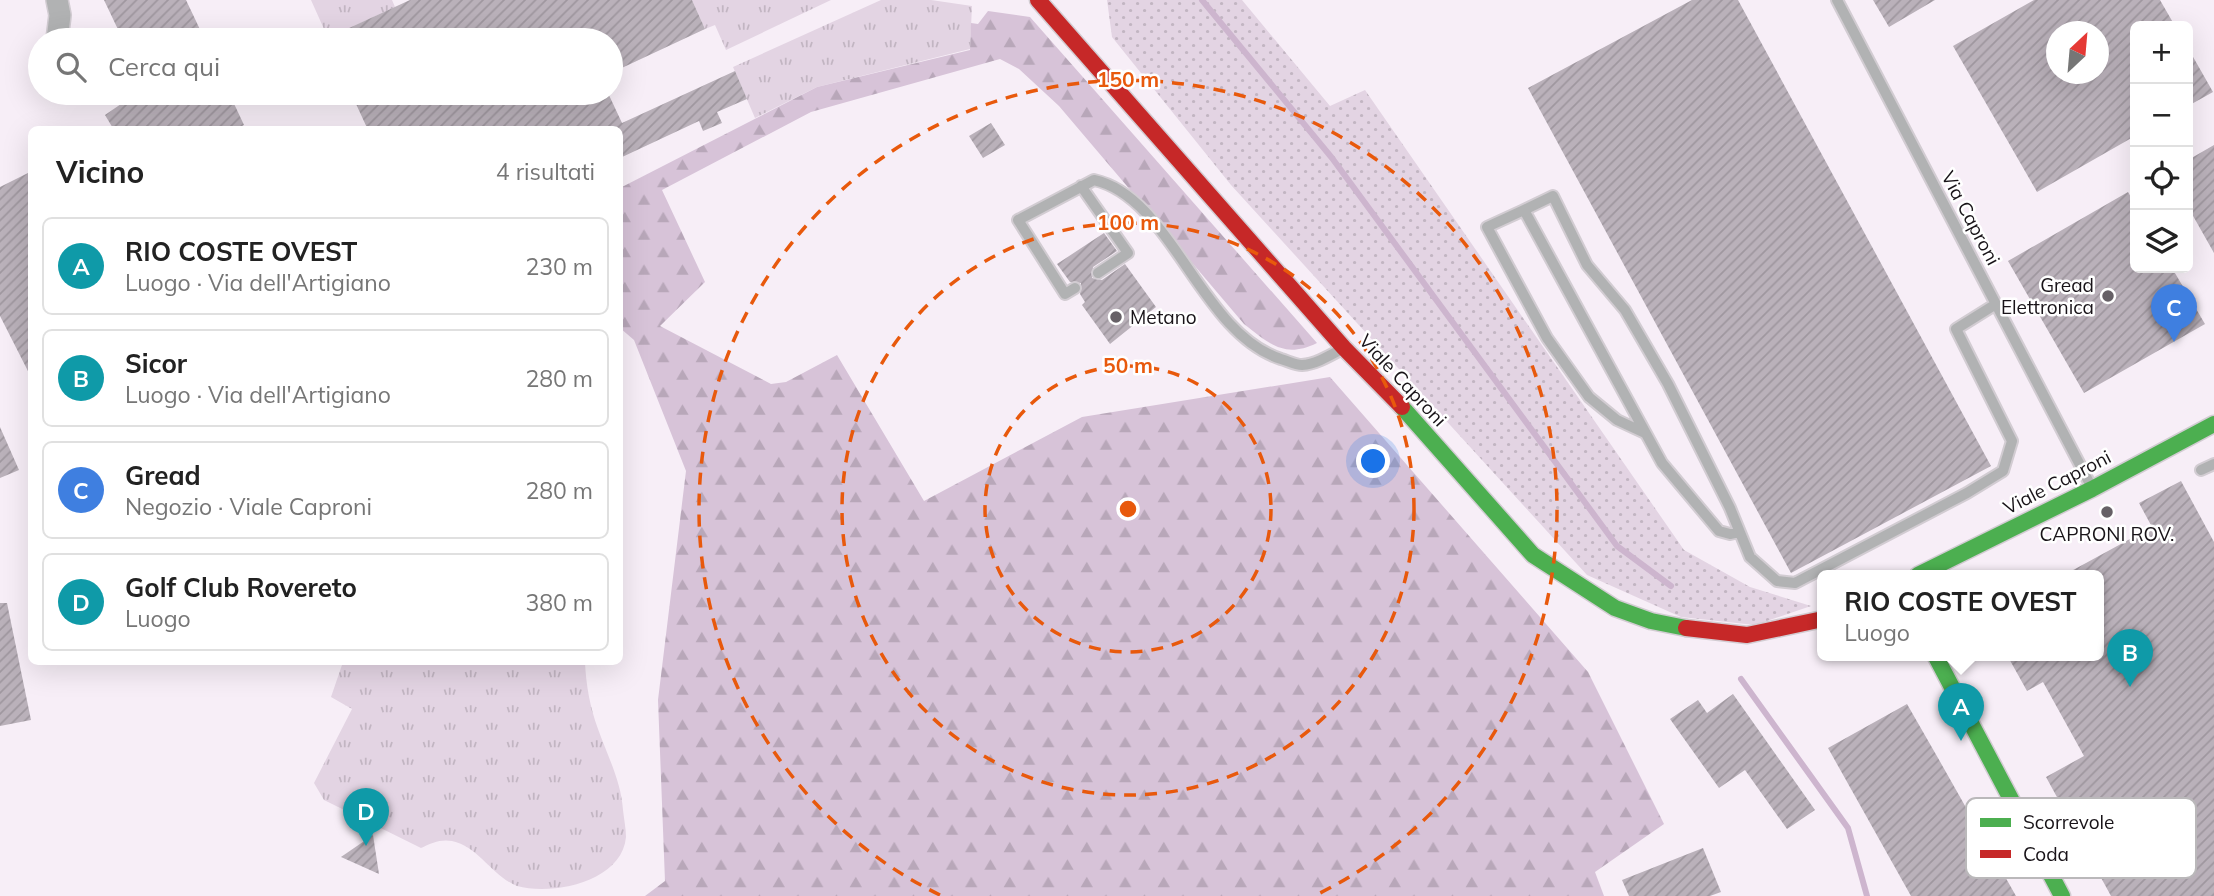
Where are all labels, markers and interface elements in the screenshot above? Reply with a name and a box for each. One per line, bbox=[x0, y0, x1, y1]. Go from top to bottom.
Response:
north arrow bbox=[2046, 21, 2109, 84]
map controls bbox=[2130, 21, 2193, 273]
button: + bbox=[2130, 21, 2193, 84]
search box bbox=[28, 28, 623, 105]
icon: search bbox=[52, 48, 90, 86]
text: Cerca qui bbox=[108, 50, 220, 83]
text: 150 m bbox=[1097, 66, 1159, 92]
button: − bbox=[2130, 84, 2193, 147]
button: locate bbox=[2130, 147, 2193, 210]
text: Vicino bbox=[56, 153, 144, 191]
text: 4 risultati bbox=[496, 157, 595, 186]
street label: Via Caproni bbox=[1936, 167, 2006, 269]
text: 100 m bbox=[1097, 209, 1159, 235]
button: layers bbox=[2130, 210, 2193, 273]
text: RIO COSTE OVEST bbox=[125, 235, 357, 268]
text: A bbox=[72, 252, 90, 281]
text: 230 m bbox=[525, 252, 593, 281]
text: Luogo · Via dell'Artigiano bbox=[125, 268, 391, 297]
place label: Gread Elettronica bbox=[2001, 273, 2094, 319]
pin: C bbox=[2151, 284, 2197, 342]
marker: Gread Elettronica bbox=[2100, 288, 2116, 304]
place label: Metano bbox=[1130, 305, 1197, 329]
marker: Metano bbox=[1108, 309, 1124, 325]
street label: Viale Caproni bbox=[1354, 329, 1452, 431]
text: Sicor bbox=[125, 347, 187, 380]
text: 50 m bbox=[1103, 352, 1153, 378]
text: B bbox=[73, 364, 89, 393]
text: 280 m bbox=[525, 364, 593, 393]
text: Luogo · Via dell'Artigiano bbox=[125, 380, 391, 409]
your location bbox=[1356, 444, 1390, 478]
street label: Viale Caproni bbox=[1999, 445, 2115, 519]
text: Gread bbox=[125, 459, 201, 492]
text: C bbox=[73, 476, 89, 505]
text: 280 m bbox=[525, 476, 593, 505]
text: Negozio · Viale Caproni bbox=[125, 492, 372, 521]
centre of rings bbox=[1116, 497, 1140, 521]
marker: CAPRONI ROV. bbox=[2099, 504, 2115, 520]
place label: CAPRONI ROV. bbox=[2040, 522, 2174, 546]
popup bbox=[1817, 570, 2104, 661]
text: Golf Club Rovereto bbox=[125, 571, 357, 604]
text: RIO COSTE OVEST bbox=[1844, 585, 2077, 618]
text: D bbox=[72, 588, 90, 617]
text: 380 m bbox=[525, 588, 593, 617]
text: Luogo bbox=[125, 604, 191, 633]
text: Luogo bbox=[1844, 618, 1910, 647]
pin: B bbox=[2107, 629, 2153, 687]
pin: A bbox=[1938, 683, 1984, 741]
pin: D bbox=[343, 788, 389, 846]
legend bbox=[1966, 798, 2196, 878]
text: Scorrevole bbox=[2023, 810, 2114, 834]
text: Coda bbox=[2023, 842, 2069, 866]

